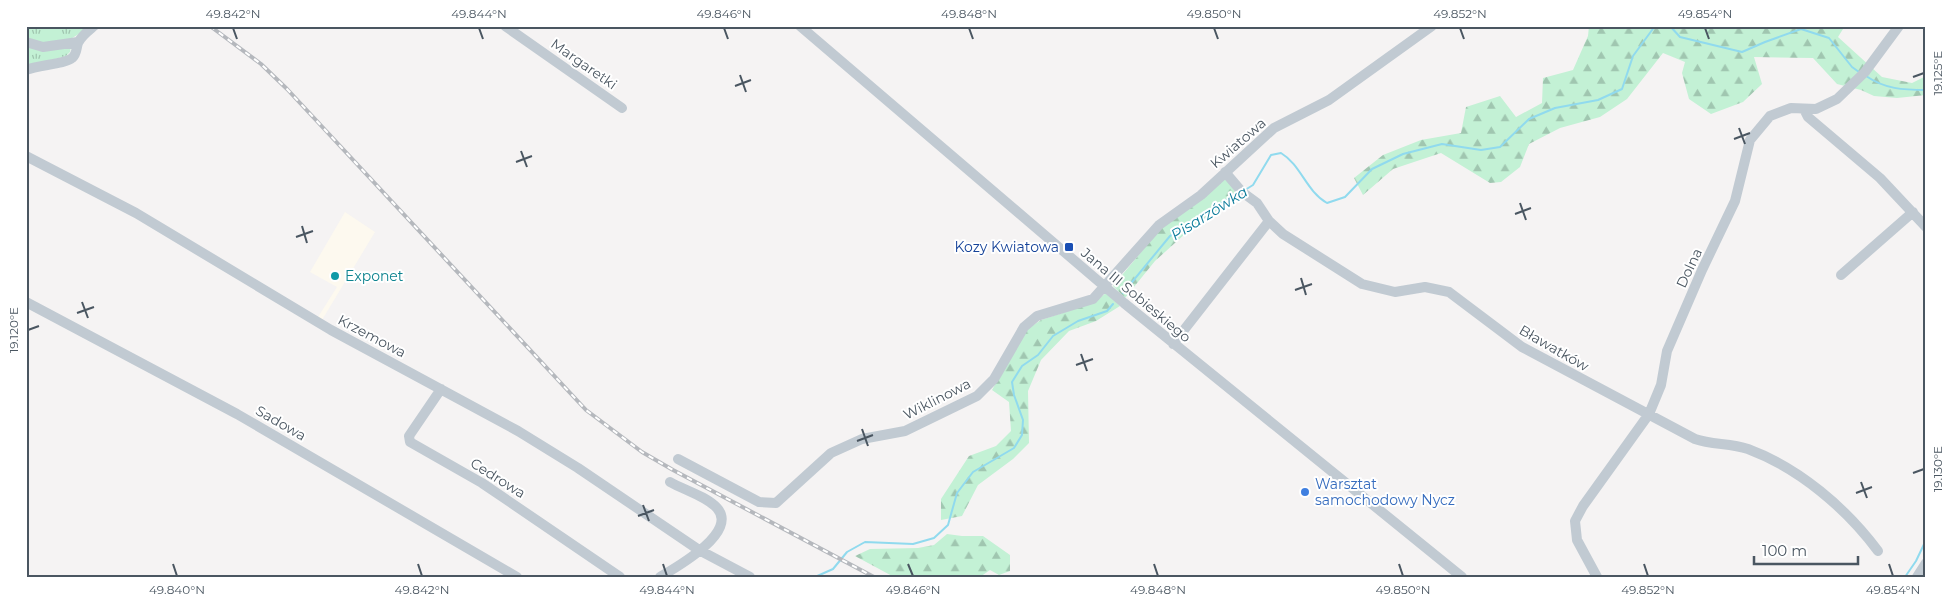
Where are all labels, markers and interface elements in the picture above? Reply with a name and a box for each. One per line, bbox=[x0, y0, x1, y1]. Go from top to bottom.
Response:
text: 49.842°N bbox=[206, 6, 260, 21]
text: 49.844°N bbox=[451, 6, 507, 21]
text: 49.846°N bbox=[696, 6, 752, 21]
text: 49.848°N bbox=[941, 6, 997, 21]
text: 49.850°N bbox=[1187, 6, 1241, 21]
text: 49.852°N bbox=[1433, 6, 1487, 21]
text: 49.854°N bbox=[1678, 6, 1732, 21]
street label: Margaretki bbox=[547, 35, 621, 93]
text: 19.125°E bbox=[1930, 51, 1945, 95]
street label: Kwiatowa bbox=[1206, 114, 1270, 172]
water label: Pisarzówka bbox=[1167, 182, 1251, 244]
place label: Kozy Kwiatowa bbox=[954, 238, 1059, 256]
marker: Kozy Kwiatowa bbox=[1063, 241, 1075, 253]
street label: Jana III Sobieskiego bbox=[1077, 243, 1195, 346]
street label: Dolna bbox=[1672, 245, 1706, 291]
place label: Exponet bbox=[345, 267, 404, 285]
marker: Exponet bbox=[329, 270, 341, 282]
text: 19.120°E bbox=[6, 307, 21, 353]
street label: Krzemowa bbox=[335, 311, 409, 361]
street label: Bławatków bbox=[1516, 321, 1593, 376]
street label: Wiklinowa bbox=[900, 374, 974, 424]
street label: Sadowa bbox=[253, 401, 309, 445]
text: 19.130°E bbox=[1930, 446, 1945, 492]
street label: Cedrowa bbox=[467, 454, 529, 502]
place label: Warsztat samochodowy Nycz bbox=[1315, 475, 1455, 509]
marker: Warsztat samochodowy Nycz bbox=[1299, 486, 1311, 498]
scale bar bbox=[1754, 533, 1858, 565]
text: 100 m bbox=[1762, 541, 1807, 560]
text: 49.840°N bbox=[149, 582, 205, 597]
text: 49.842°N bbox=[395, 582, 449, 597]
text: 49.844°N bbox=[639, 582, 695, 597]
text: 49.846°N bbox=[885, 582, 941, 597]
text: 49.848°N bbox=[1130, 582, 1186, 597]
text: 49.850°N bbox=[1376, 582, 1430, 597]
text: 49.852°N bbox=[1621, 582, 1675, 597]
text: 49.854°N bbox=[1866, 582, 1920, 597]

